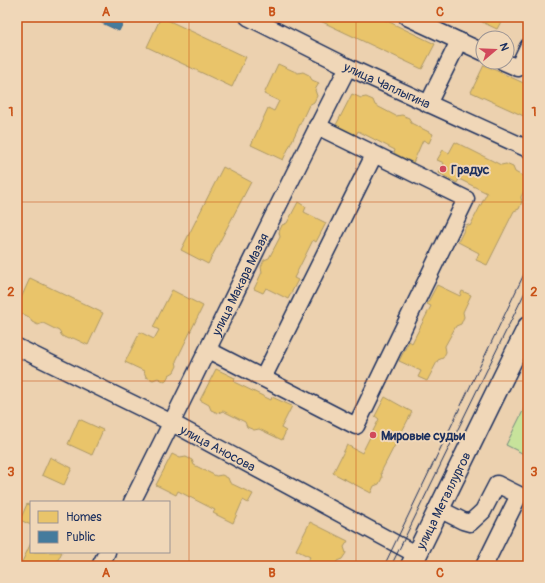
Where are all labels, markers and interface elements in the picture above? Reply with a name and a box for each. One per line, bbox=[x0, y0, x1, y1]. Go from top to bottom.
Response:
text: A bbox=[102, 4, 111, 20]
text: B bbox=[268, 4, 276, 20]
text: C bbox=[436, 4, 444, 20]
north arrow bbox=[475, 30, 515, 70]
text: N bbox=[497, 41, 512, 53]
street label: улица Чаплыгина bbox=[340, 59, 433, 113]
text: 1 bbox=[8, 104, 14, 120]
text: 1 bbox=[531, 104, 537, 120]
place label: Градус bbox=[451, 162, 490, 178]
marker: Градус bbox=[438, 164, 448, 174]
street label: улица Макара Мазая bbox=[208, 231, 272, 339]
text: 2 bbox=[7, 284, 15, 300]
text: 2 bbox=[530, 284, 538, 300]
street label: улица Аносова bbox=[176, 421, 258, 475]
place label: Мировые судьи bbox=[381, 428, 465, 444]
marker: Мировые судьи bbox=[368, 430, 378, 440]
street label: улица Металлургов bbox=[413, 449, 475, 553]
text: 3 bbox=[7, 464, 15, 480]
text: 3 bbox=[530, 464, 538, 480]
legend bbox=[30, 501, 170, 553]
text: Homes bbox=[66, 510, 102, 525]
text: Public bbox=[66, 530, 96, 545]
text: A bbox=[102, 565, 111, 581]
text: B bbox=[268, 565, 276, 581]
text: C bbox=[436, 565, 444, 581]

